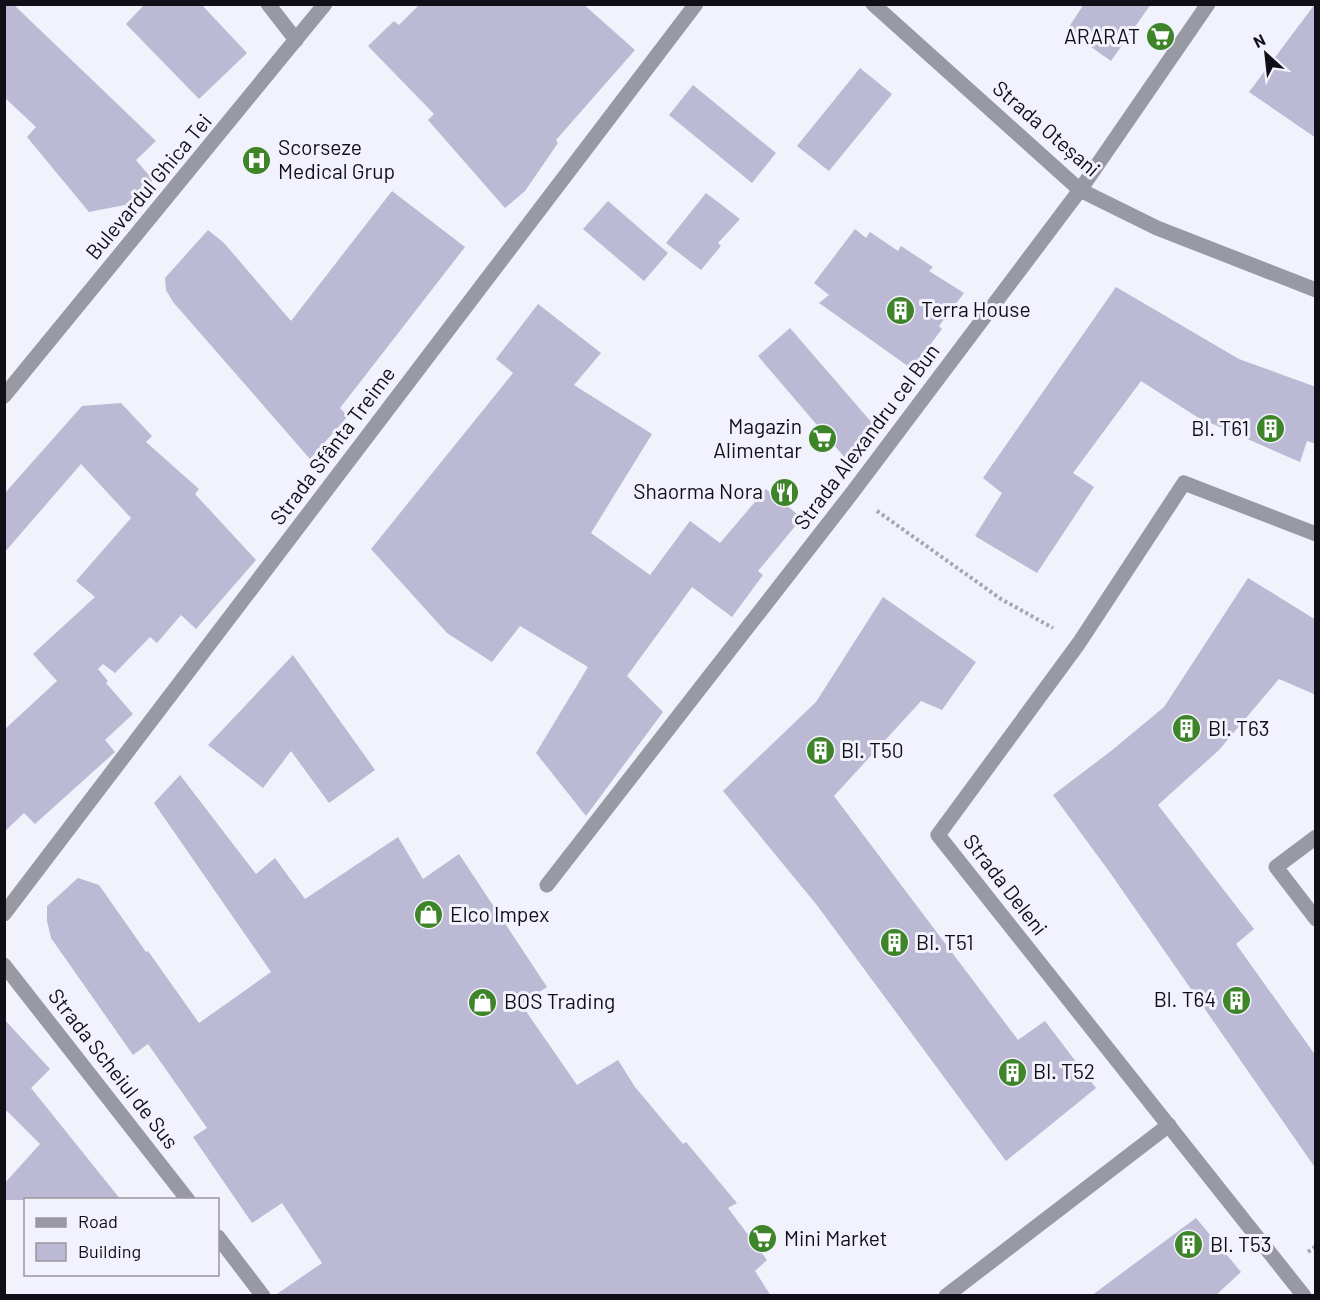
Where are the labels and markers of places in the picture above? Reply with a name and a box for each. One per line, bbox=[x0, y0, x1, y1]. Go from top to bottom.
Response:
supermarket icon: ARARAT bbox=[1145, 21, 1177, 53]
place label: ARARAT bbox=[1064, 23, 1140, 48]
place label: Scorseze Medical Grup bbox=[278, 134, 395, 183]
hospital icon: Scorseze Medical Grup bbox=[241, 144, 273, 176]
building icon: Terra House bbox=[884, 294, 916, 326]
place label: Terra House bbox=[921, 296, 1031, 321]
place label: Magazin Alimentar bbox=[713, 413, 802, 462]
building icon: Bl. T61 bbox=[1254, 413, 1286, 445]
place label: Bl. T61 bbox=[1191, 415, 1249, 440]
supermarket icon: Magazin Alimentar bbox=[807, 423, 839, 455]
restaurant icon: Shaorma Nora bbox=[768, 476, 800, 508]
place label: Shaorma Nora bbox=[633, 478, 763, 503]
building icon: Bl. T63 bbox=[1171, 713, 1203, 745]
place label: Bl. T63 bbox=[1208, 715, 1270, 740]
building icon: Bl. T50 bbox=[804, 735, 836, 767]
place label: Bl. T50 bbox=[841, 737, 904, 762]
shop icon: Elco Impex bbox=[413, 899, 445, 931]
place label: Elco Impex bbox=[450, 901, 549, 926]
building icon: Bl. T51 bbox=[879, 927, 911, 959]
place label: Bl. T51 bbox=[916, 929, 974, 954]
building icon: Bl. T64 bbox=[1221, 984, 1253, 1016]
shop icon: BOS Trading bbox=[467, 986, 499, 1018]
place label: Bl. T64 bbox=[1154, 986, 1216, 1011]
place label: BOS Trading bbox=[504, 988, 615, 1013]
building icon: Bl. T52 bbox=[996, 1056, 1028, 1088]
place label: Bl. T52 bbox=[1033, 1058, 1095, 1083]
supermarket icon: Mini Market bbox=[747, 1223, 779, 1255]
place label: Mini Market bbox=[784, 1225, 887, 1250]
building icon: Bl. T53 bbox=[1173, 1229, 1205, 1261]
place label: Bl. T53 bbox=[1210, 1231, 1272, 1256]

